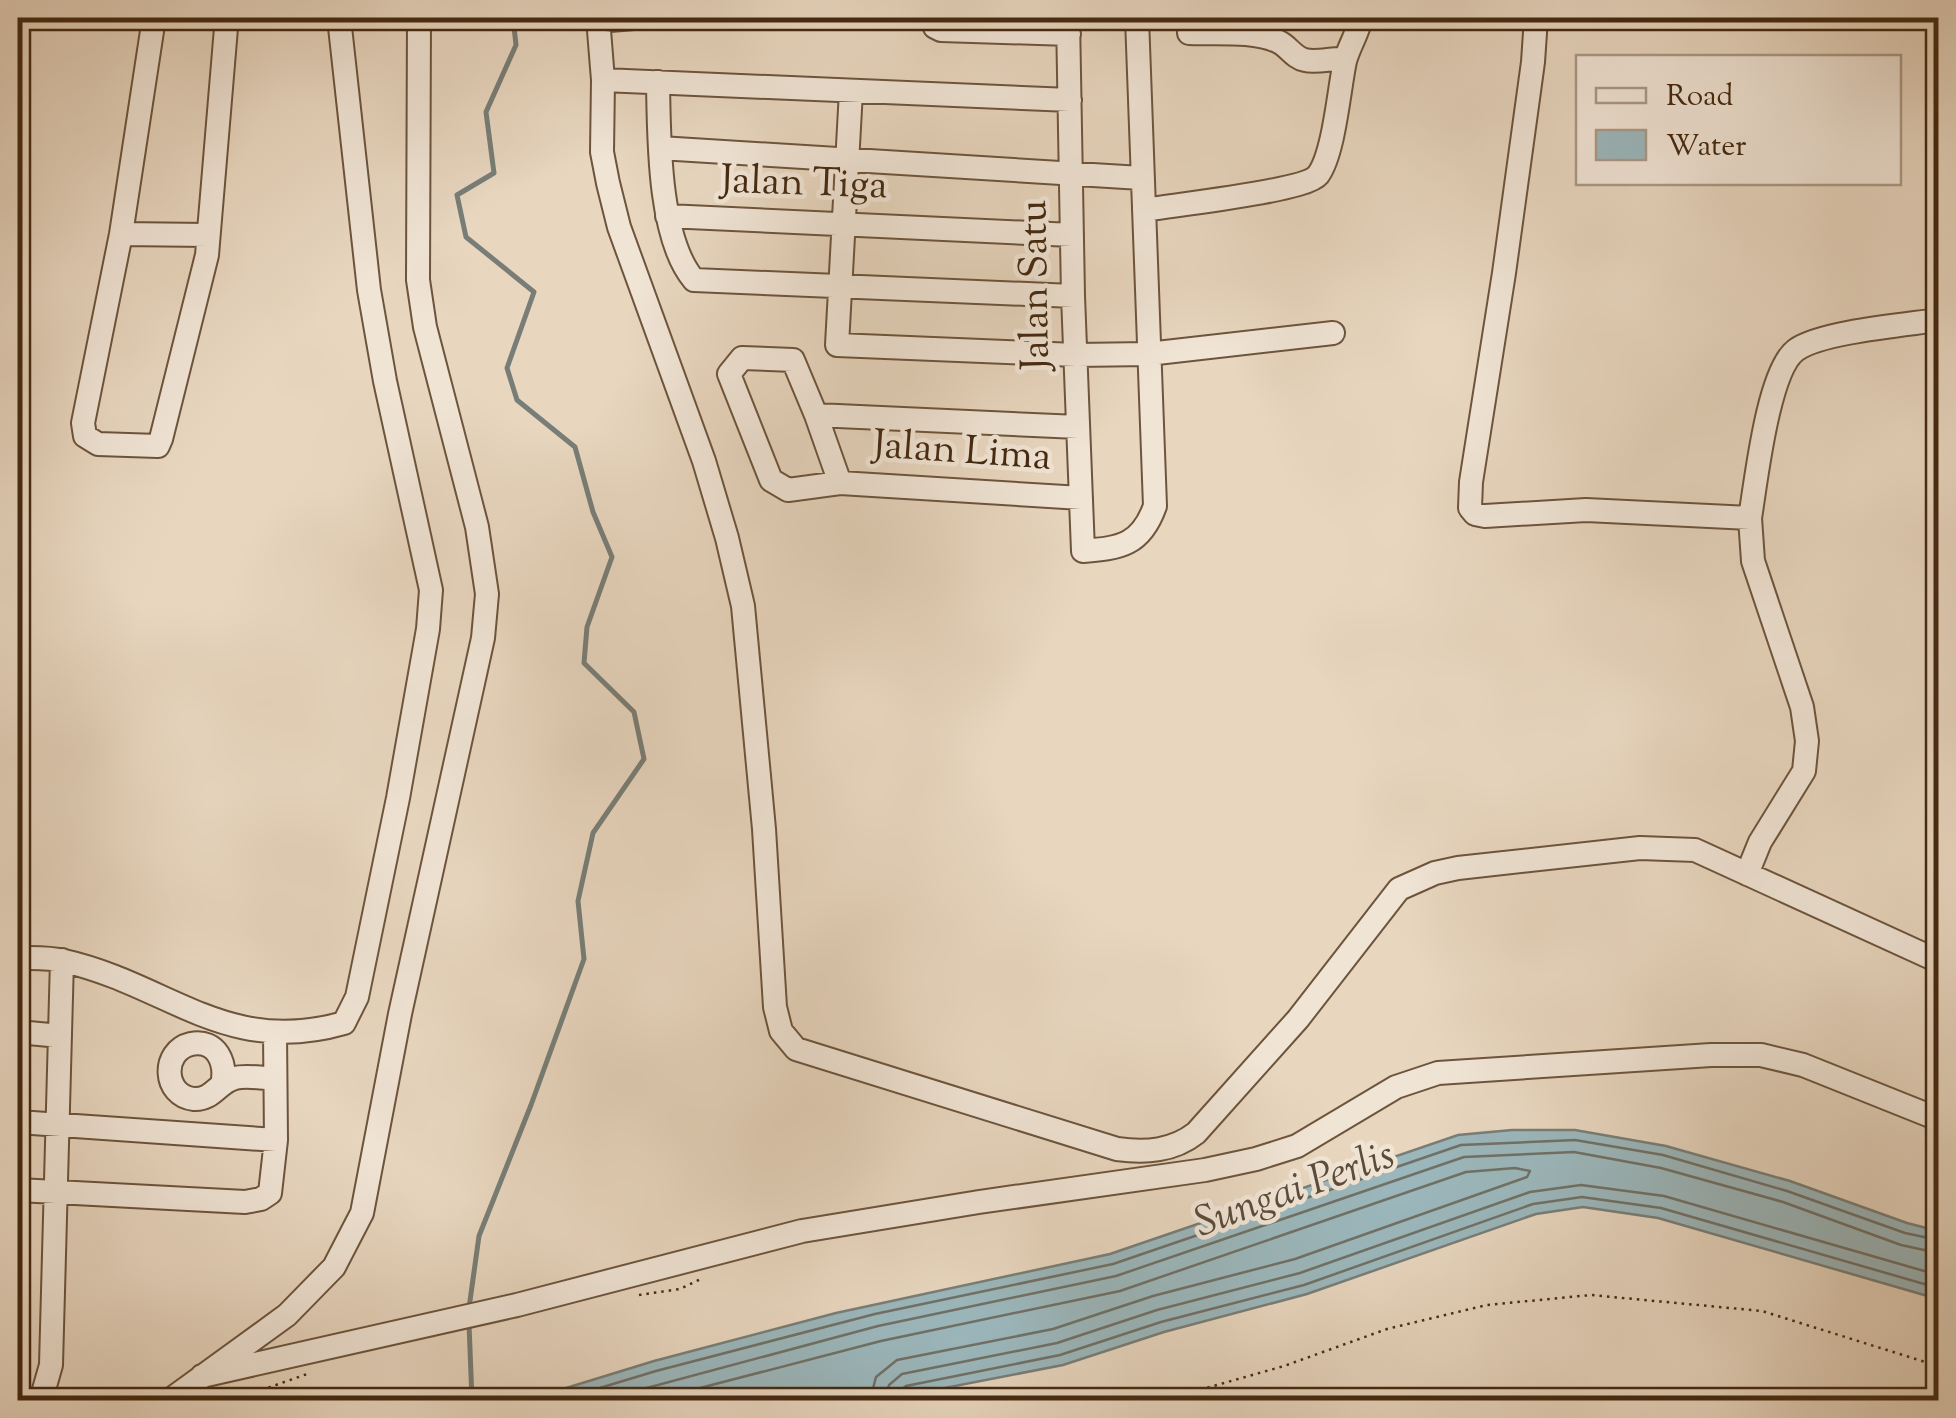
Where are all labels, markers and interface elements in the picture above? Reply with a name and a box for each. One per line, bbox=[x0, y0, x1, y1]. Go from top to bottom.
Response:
legend bbox=[1576, 55, 1901, 185]
text: Road bbox=[1666, 76, 1733, 119]
text: Water bbox=[1666, 126, 1747, 169]
street label: Jalan Tiga bbox=[718, 154, 888, 216]
street label: Jalan Satu bbox=[1007, 199, 1067, 373]
street label: Jalan Lima bbox=[869, 418, 1053, 488]
water label: Sungai Perlis bbox=[1187, 1127, 1403, 1255]

